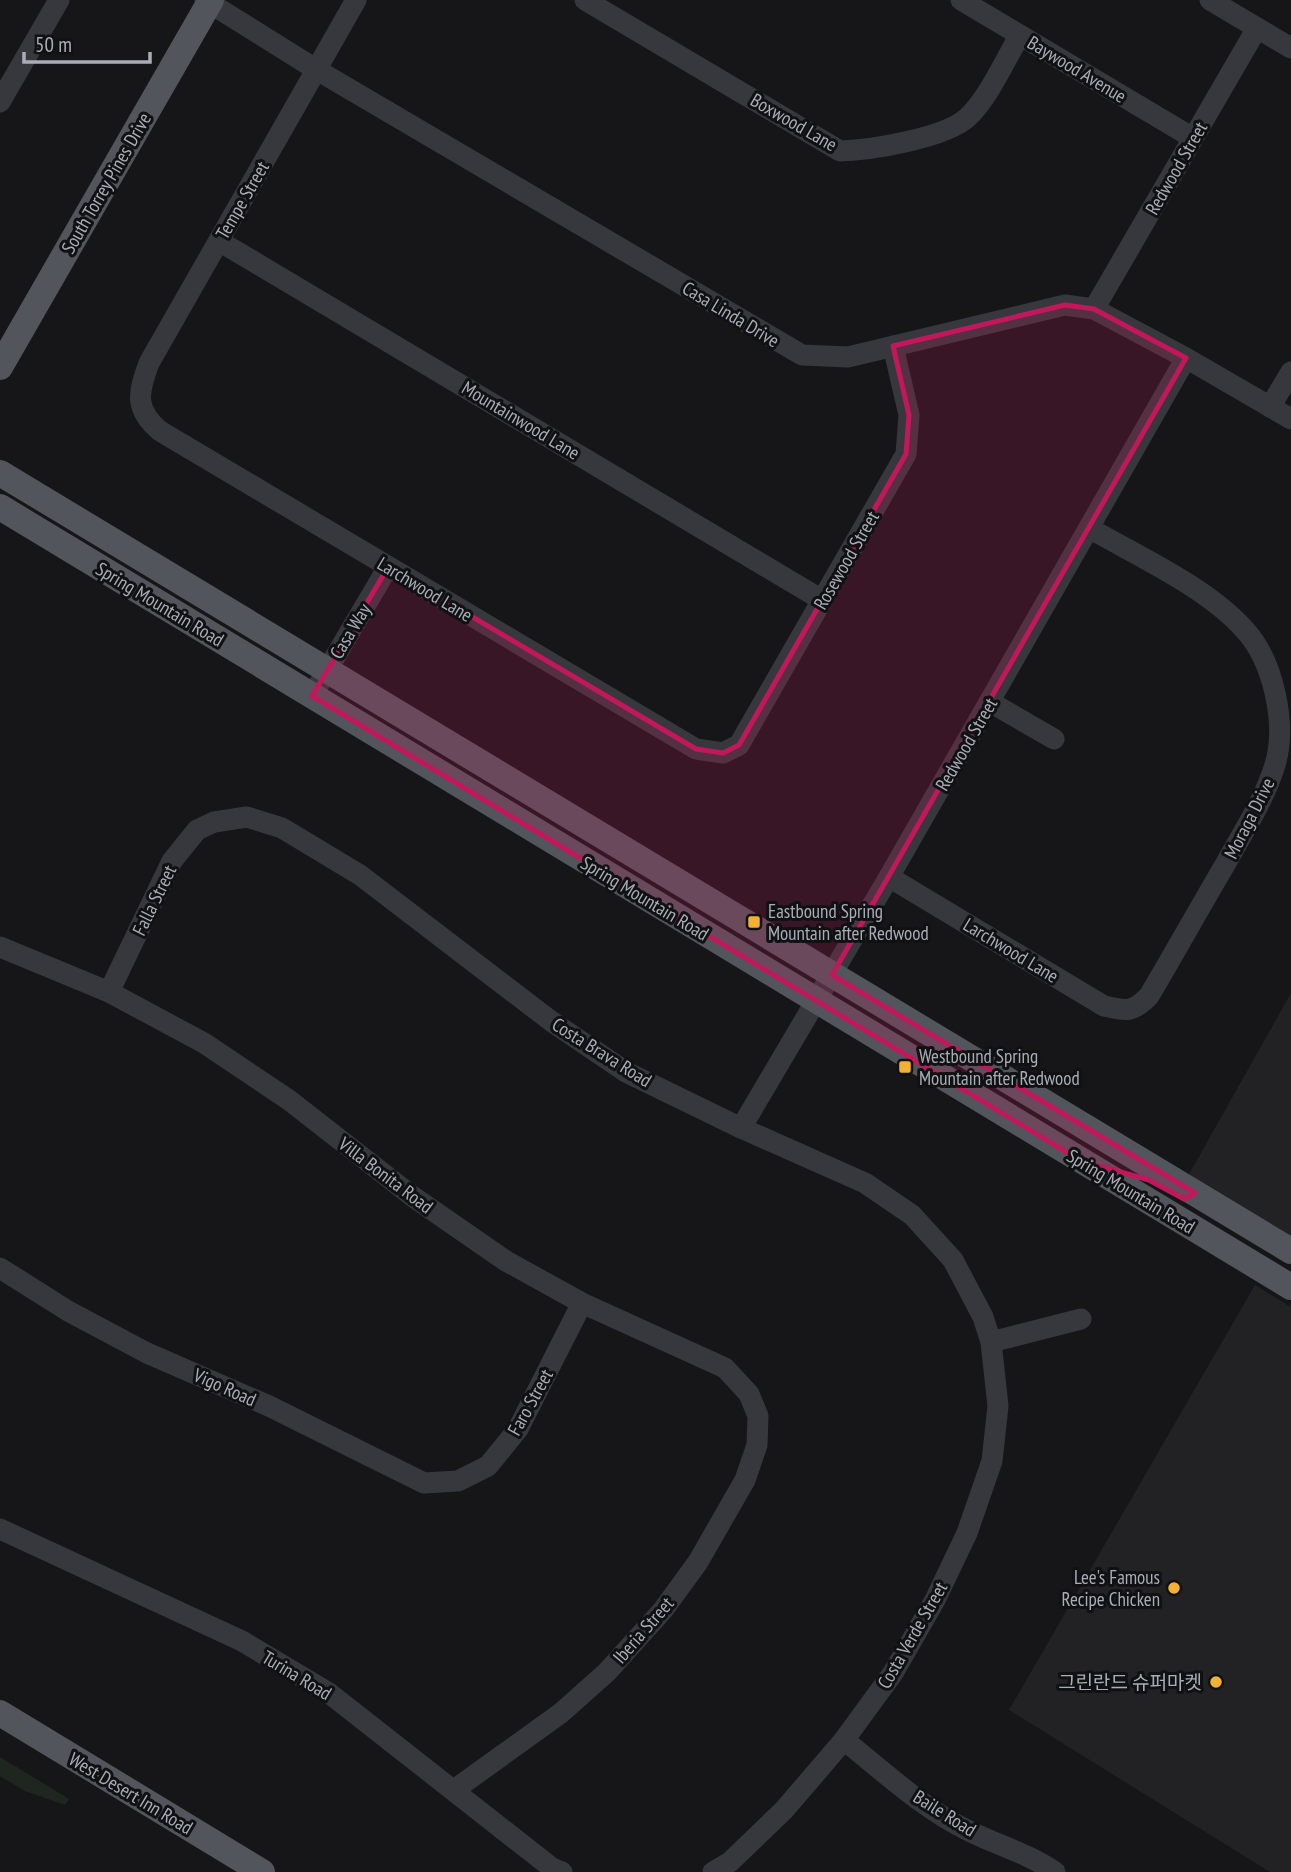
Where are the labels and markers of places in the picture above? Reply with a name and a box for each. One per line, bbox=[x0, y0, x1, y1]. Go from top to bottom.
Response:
place label: Eastbound Spring Mountain after Redwood bbox=[768, 899, 929, 945]
marker: Eastbound Spring Mountain after Redwood bbox=[746, 914, 762, 930]
place label: Westbound Spring Mountain after Redwood bbox=[919, 1044, 1080, 1090]
marker: Westbound Spring Mountain after Redwood bbox=[897, 1059, 913, 1075]
place label: Lee's Famous Recipe Chicken bbox=[1062, 1565, 1160, 1611]
marker: Lee's Famous Recipe Chicken bbox=[1166, 1580, 1182, 1596]
place label: 그린란드 슈퍼마켓 bbox=[1058, 1670, 1202, 1694]
marker: 그린란드 슈퍼마켓 bbox=[1208, 1674, 1224, 1690]

